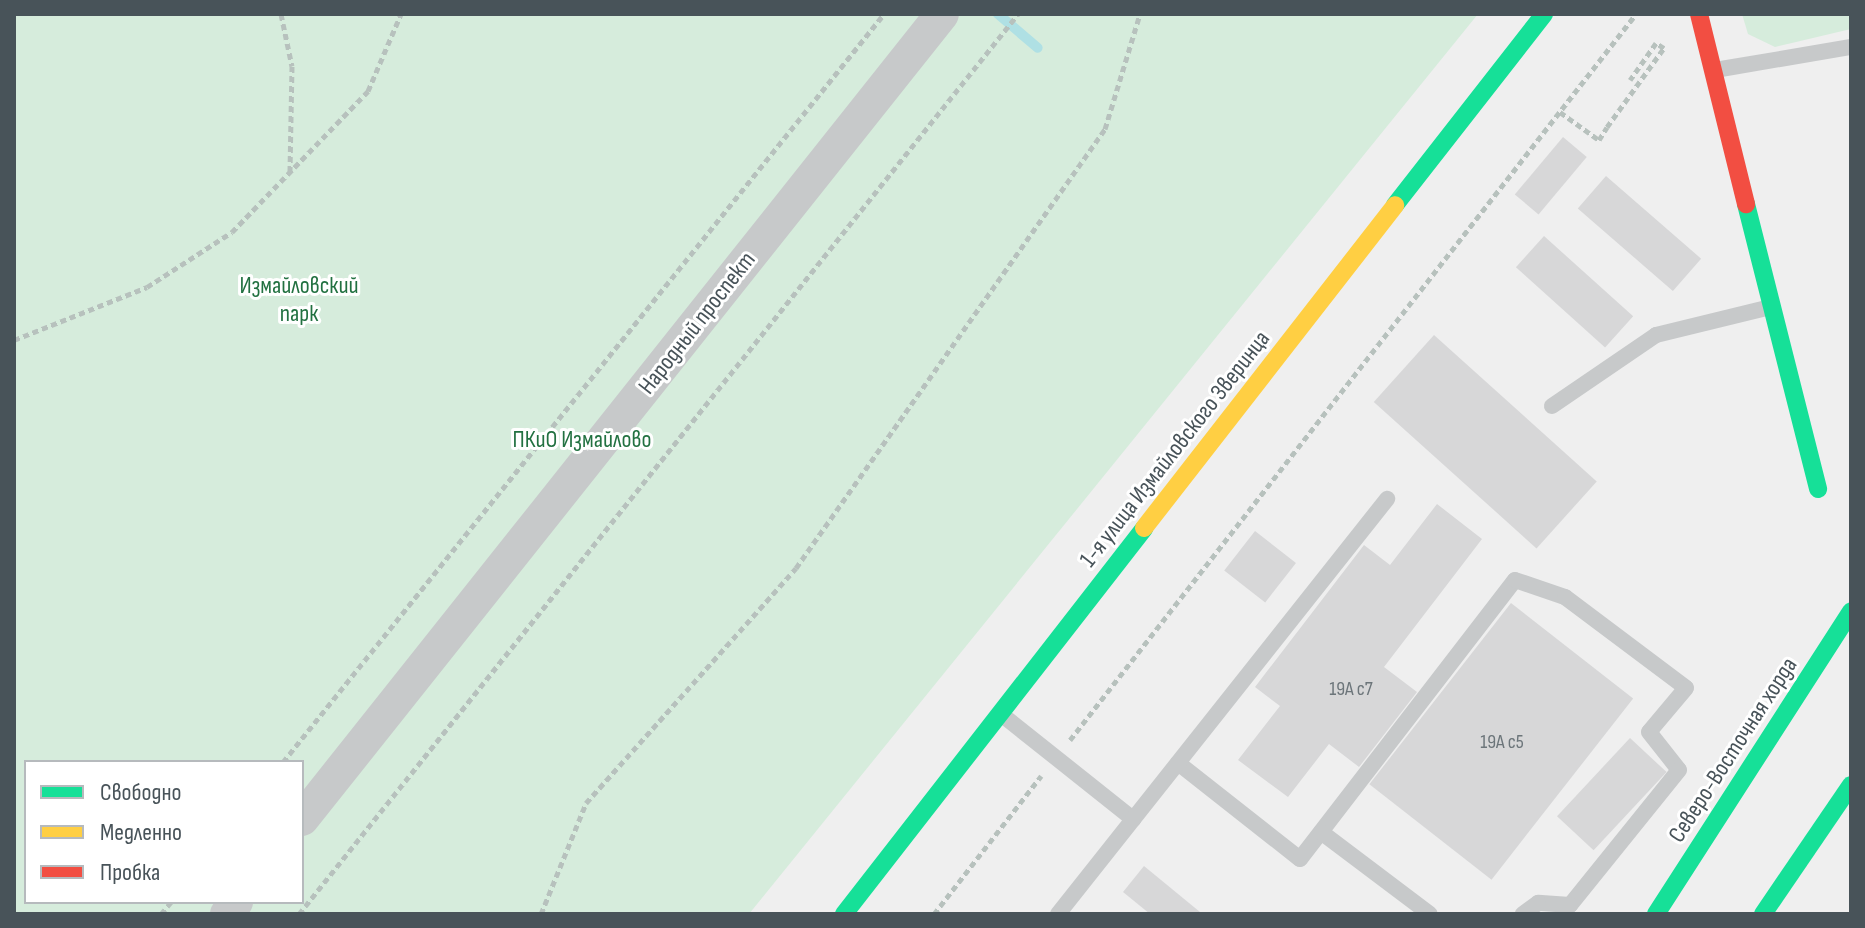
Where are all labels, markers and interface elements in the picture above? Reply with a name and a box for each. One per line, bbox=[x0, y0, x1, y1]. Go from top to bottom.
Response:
street label: Народный проспект bbox=[632, 246, 762, 400]
park label: Измайловский парк bbox=[240, 272, 358, 328]
street label: 1-я улица Измайловского Зверинца bbox=[1074, 325, 1276, 573]
park label: ПКиО Измайлово bbox=[513, 426, 651, 454]
street label: Северо-Восточная хорда bbox=[1662, 652, 1804, 848]
house number: 19А с7 bbox=[1329, 677, 1373, 701]
house number: 19А с5 bbox=[1480, 730, 1524, 754]
legend bbox=[24, 760, 304, 904]
text: Свободно bbox=[100, 778, 181, 807]
text: Медленно bbox=[100, 818, 182, 847]
text: Пробка bbox=[100, 858, 160, 887]

